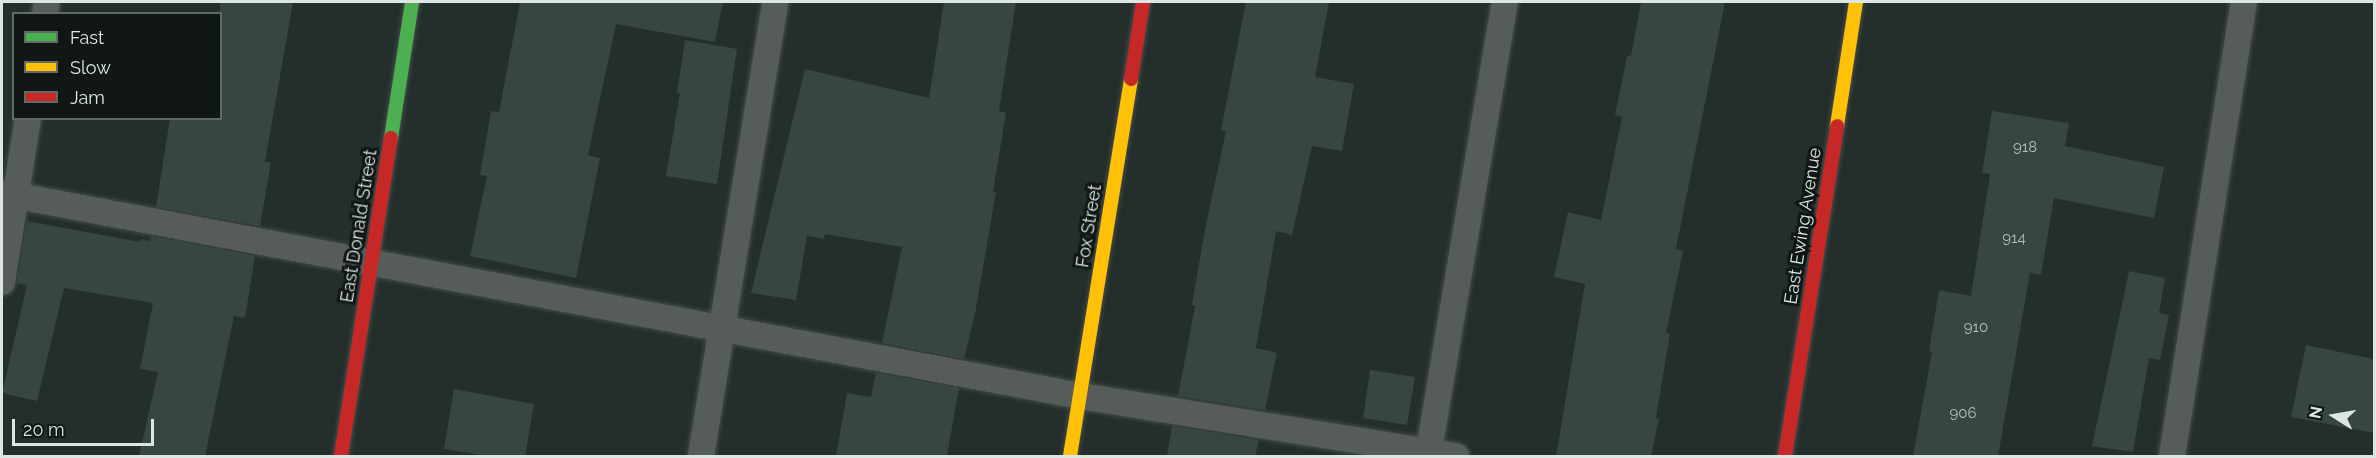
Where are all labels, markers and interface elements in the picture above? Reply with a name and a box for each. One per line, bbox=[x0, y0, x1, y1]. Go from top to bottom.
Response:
legend bbox=[12, 12, 222, 120]
text: Fast bbox=[70, 27, 104, 48]
text: Slow bbox=[70, 57, 111, 78]
text: Jam bbox=[70, 87, 105, 108]
house number: 918 bbox=[2013, 139, 2037, 157]
street label: East Ewing Avenue bbox=[1780, 146, 1826, 306]
street label: East Donald Street bbox=[336, 148, 382, 304]
street label: Fox Street bbox=[1072, 183, 1106, 269]
house number: 914 bbox=[2002, 230, 2026, 248]
house number: 910 bbox=[1964, 319, 1988, 337]
north arrow bbox=[2304, 386, 2364, 446]
house number: 906 bbox=[1949, 405, 1977, 423]
text: N bbox=[2305, 405, 2326, 420]
scale bar bbox=[15, 407, 158, 445]
text: 20 m bbox=[23, 419, 65, 440]

